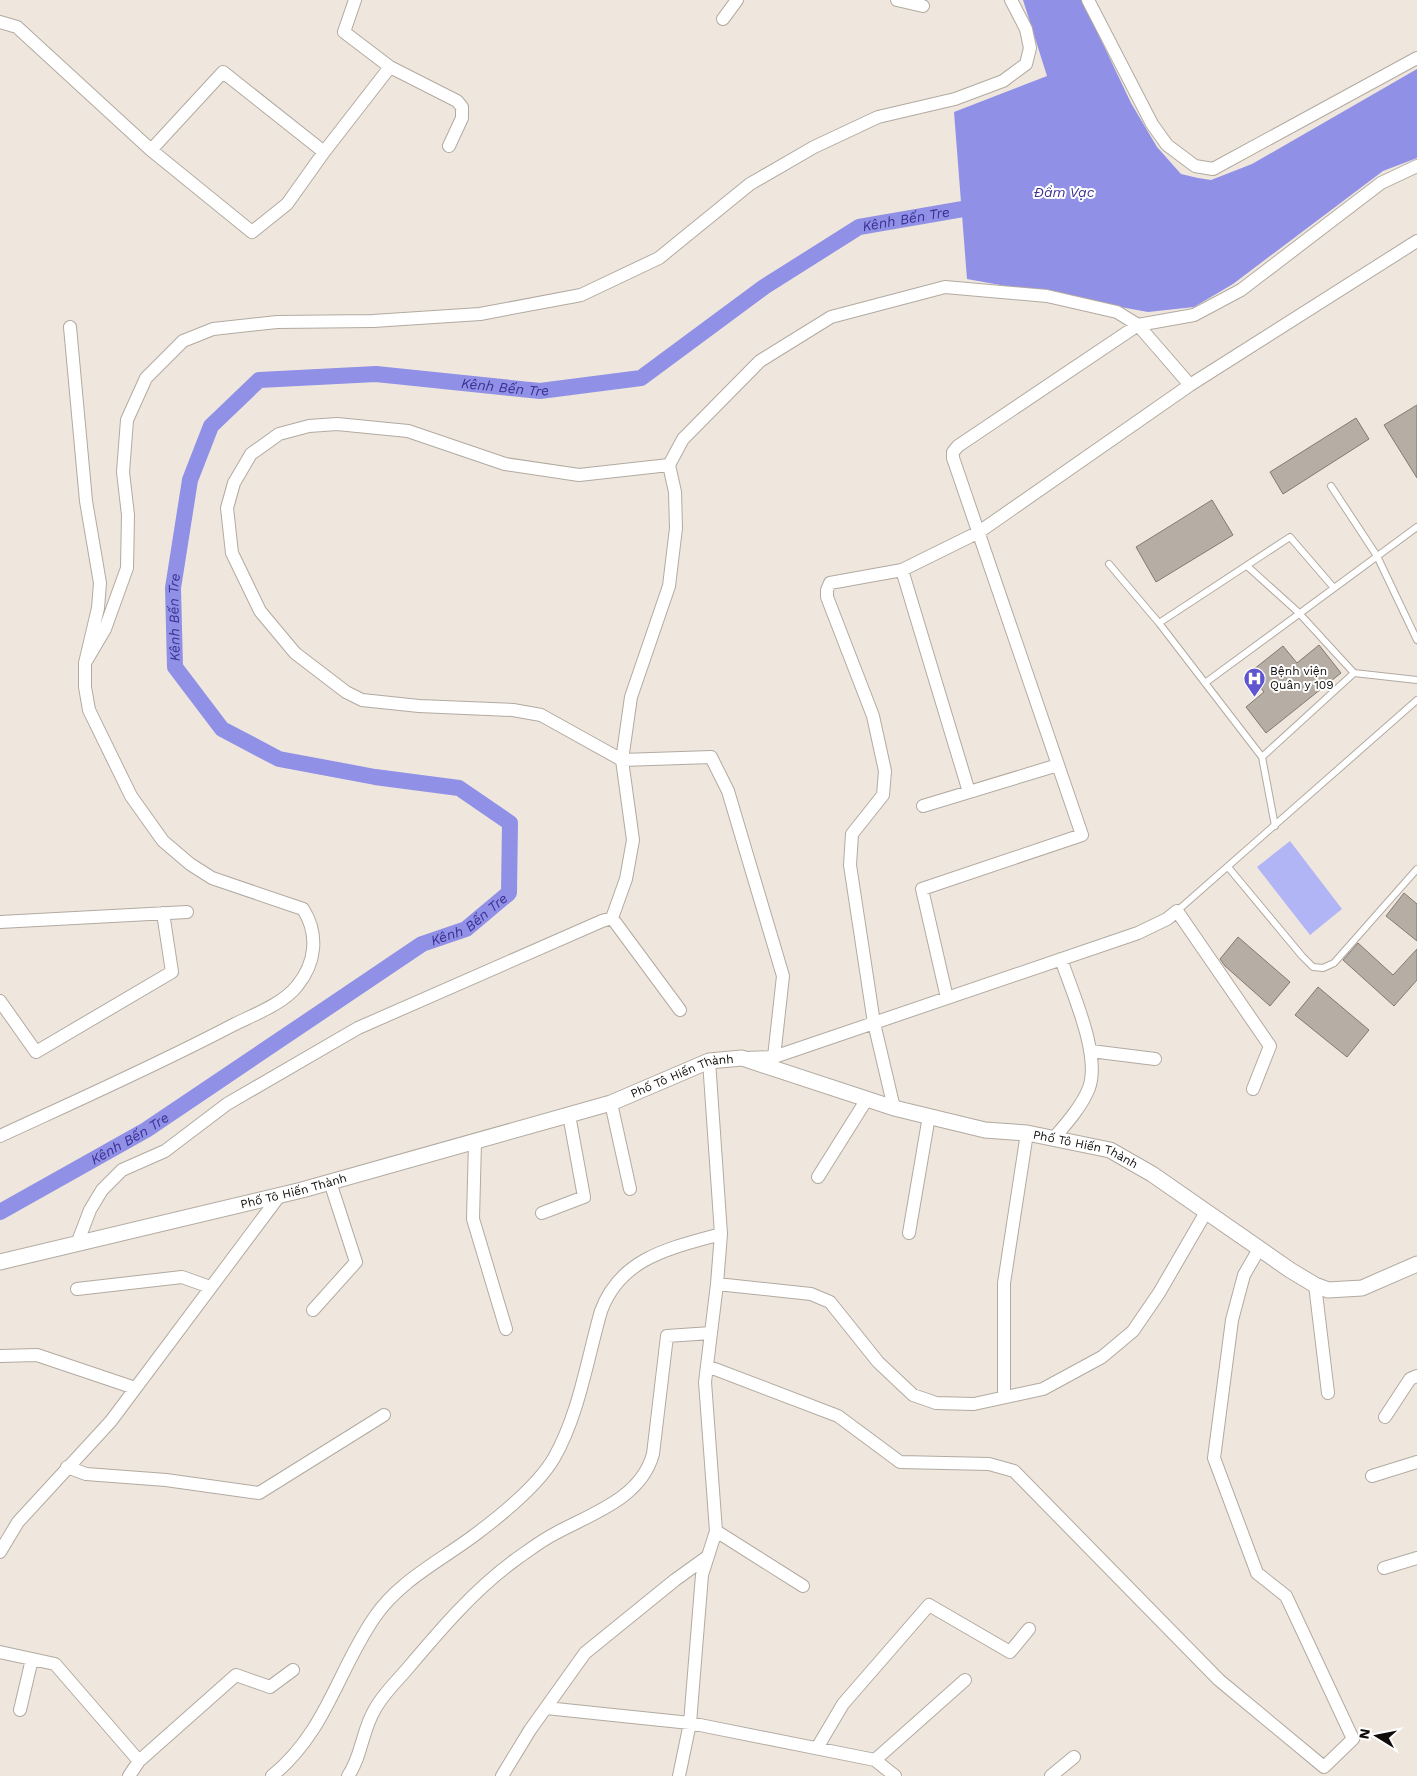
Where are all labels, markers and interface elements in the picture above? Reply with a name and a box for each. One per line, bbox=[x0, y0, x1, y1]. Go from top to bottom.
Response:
water label: Đầm Vạc bbox=[1034, 184, 1095, 200]
water label: Kênh Bến Tre bbox=[861, 203, 951, 234]
water label: Kênh Bến Tre bbox=[460, 375, 550, 399]
water label: Kênh Bến Tre bbox=[165, 572, 183, 662]
place label: Bệnh viện Quân y 109 bbox=[1270, 664, 1334, 692]
hospital icon: Bệnh viện Quân y 109 bbox=[1242, 666, 1266, 697]
water label: Kênh Bến Tre bbox=[429, 890, 511, 948]
street label: Phố Tô Hiến Thành bbox=[628, 1052, 734, 1101]
water label: Kênh Bến Tre bbox=[88, 1109, 172, 1168]
street label: Phố Tô Hiến Thành bbox=[1032, 1127, 1140, 1171]
street label: Phố Tô Hiến Thành bbox=[239, 1171, 348, 1211]
north arrow bbox=[1352, 1711, 1402, 1761]
text: N bbox=[1355, 1727, 1373, 1740]

